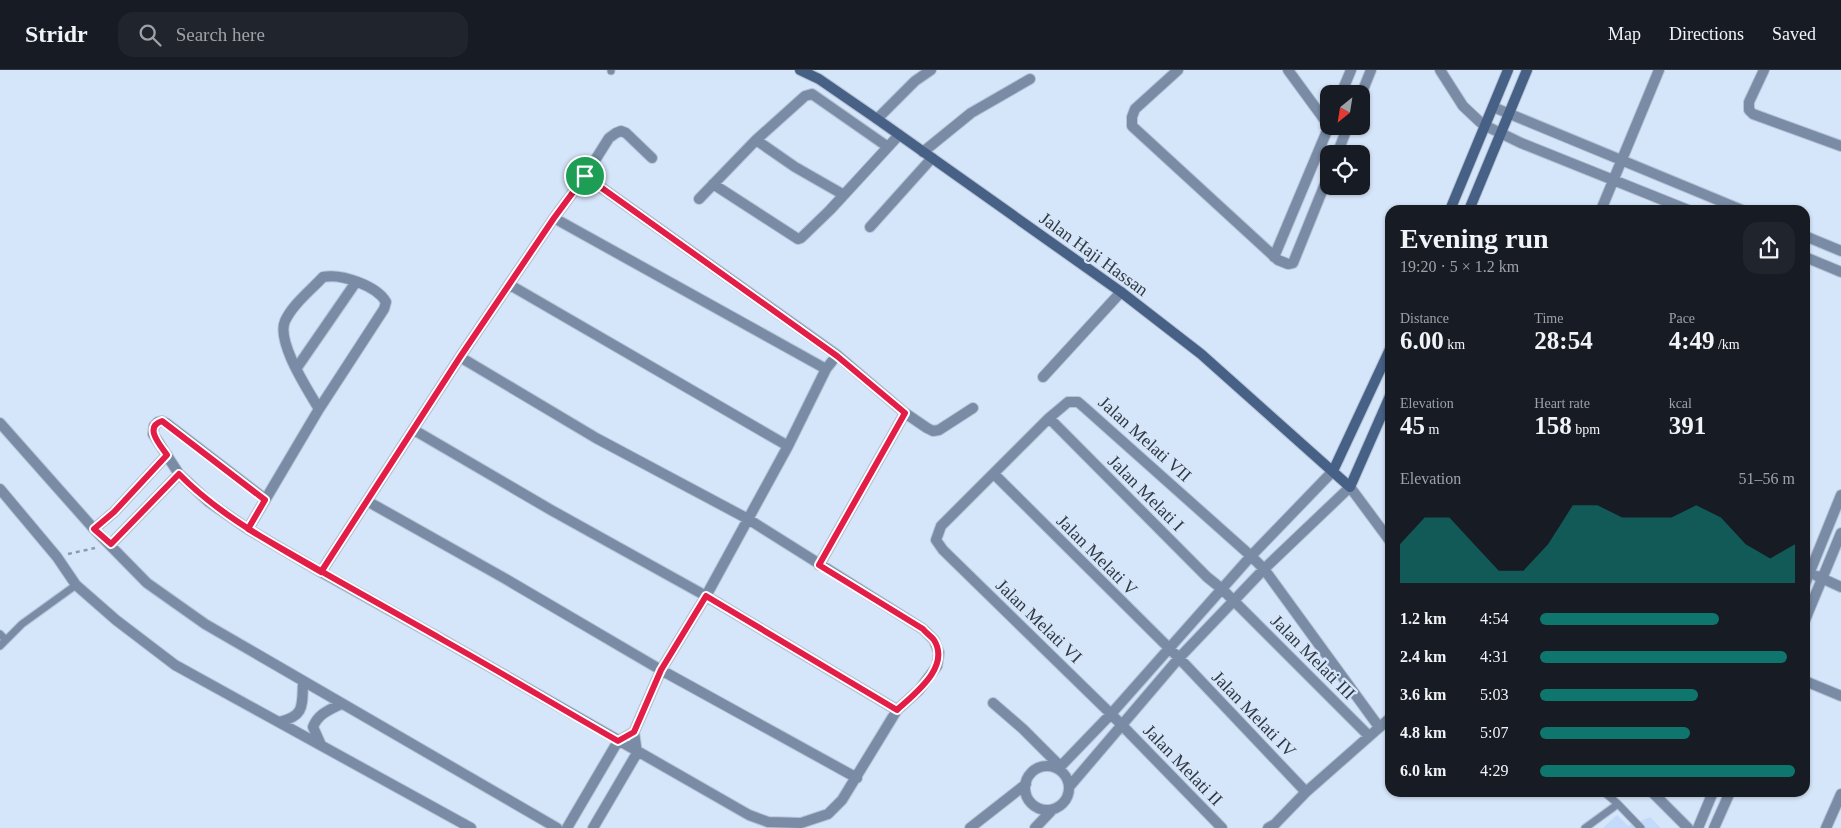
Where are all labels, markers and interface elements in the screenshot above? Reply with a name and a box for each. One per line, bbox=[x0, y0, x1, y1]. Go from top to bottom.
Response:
search box bbox=[118, 12, 468, 57]
text: Stridr bbox=[25, 21, 88, 47]
icon: search bbox=[136, 21, 164, 49]
text: Search here bbox=[176, 24, 265, 45]
text: Map bbox=[1608, 24, 1641, 44]
text: Directions bbox=[1669, 24, 1744, 44]
text: Saved bbox=[1772, 24, 1816, 44]
north arrow bbox=[1320, 85, 1370, 135]
map controls bbox=[1320, 85, 1370, 195]
button: locate bbox=[1320, 145, 1370, 195]
pin bbox=[564, 155, 606, 197]
icon: arrive bbox=[571, 162, 599, 190]
street label: Jalan Haji Hassan bbox=[1036, 208, 1152, 300]
button: share bbox=[1743, 222, 1795, 274]
text: Evening run bbox=[1400, 223, 1549, 254]
text: 19:20 · 5 × 1.2 km bbox=[1400, 258, 1519, 275]
text: Distance bbox=[1400, 311, 1449, 326]
text: Time bbox=[1534, 311, 1563, 326]
text: Pace bbox=[1669, 311, 1695, 326]
text: 6.00 bbox=[1400, 327, 1444, 354]
text: 28:54 bbox=[1534, 327, 1593, 354]
text: 4:49 bbox=[1669, 327, 1714, 354]
text: km bbox=[1444, 337, 1465, 352]
text: /km bbox=[1714, 337, 1740, 352]
street label: Jalan Melati VII bbox=[1095, 392, 1195, 486]
text: Elevation bbox=[1400, 396, 1454, 411]
text: Heart rate bbox=[1534, 396, 1590, 411]
text: kcal bbox=[1669, 396, 1692, 411]
text: 45 bbox=[1400, 412, 1425, 439]
text: 158 bbox=[1534, 412, 1572, 439]
text: 391 bbox=[1669, 412, 1706, 439]
text: m bbox=[1425, 422, 1439, 437]
text: bpm bbox=[1572, 422, 1600, 437]
street label: Jalan Melati I bbox=[1104, 451, 1188, 535]
text: Elevation bbox=[1400, 470, 1461, 487]
text: 51–56 m bbox=[1739, 470, 1795, 487]
street label: Jalan Melati V bbox=[1053, 511, 1141, 599]
street label: Jalan Melati VI bbox=[992, 575, 1086, 667]
text: 1.2 km bbox=[1400, 610, 1446, 627]
text: 4:54 bbox=[1480, 610, 1508, 627]
street label: Jalan Melati III bbox=[1267, 611, 1359, 703]
text: 2.4 km bbox=[1400, 648, 1446, 665]
text: 4:31 bbox=[1480, 648, 1508, 665]
street label: Jalan Melati IV bbox=[1208, 667, 1300, 761]
text: 3.6 km bbox=[1400, 686, 1446, 703]
text: 5:03 bbox=[1480, 686, 1508, 703]
street label: Jalan Melati II bbox=[1139, 720, 1227, 810]
text: 4.8 km bbox=[1400, 724, 1446, 741]
text: 5:07 bbox=[1480, 724, 1508, 741]
text: 6.0 km bbox=[1400, 762, 1446, 779]
text: 4:29 bbox=[1480, 762, 1508, 779]

